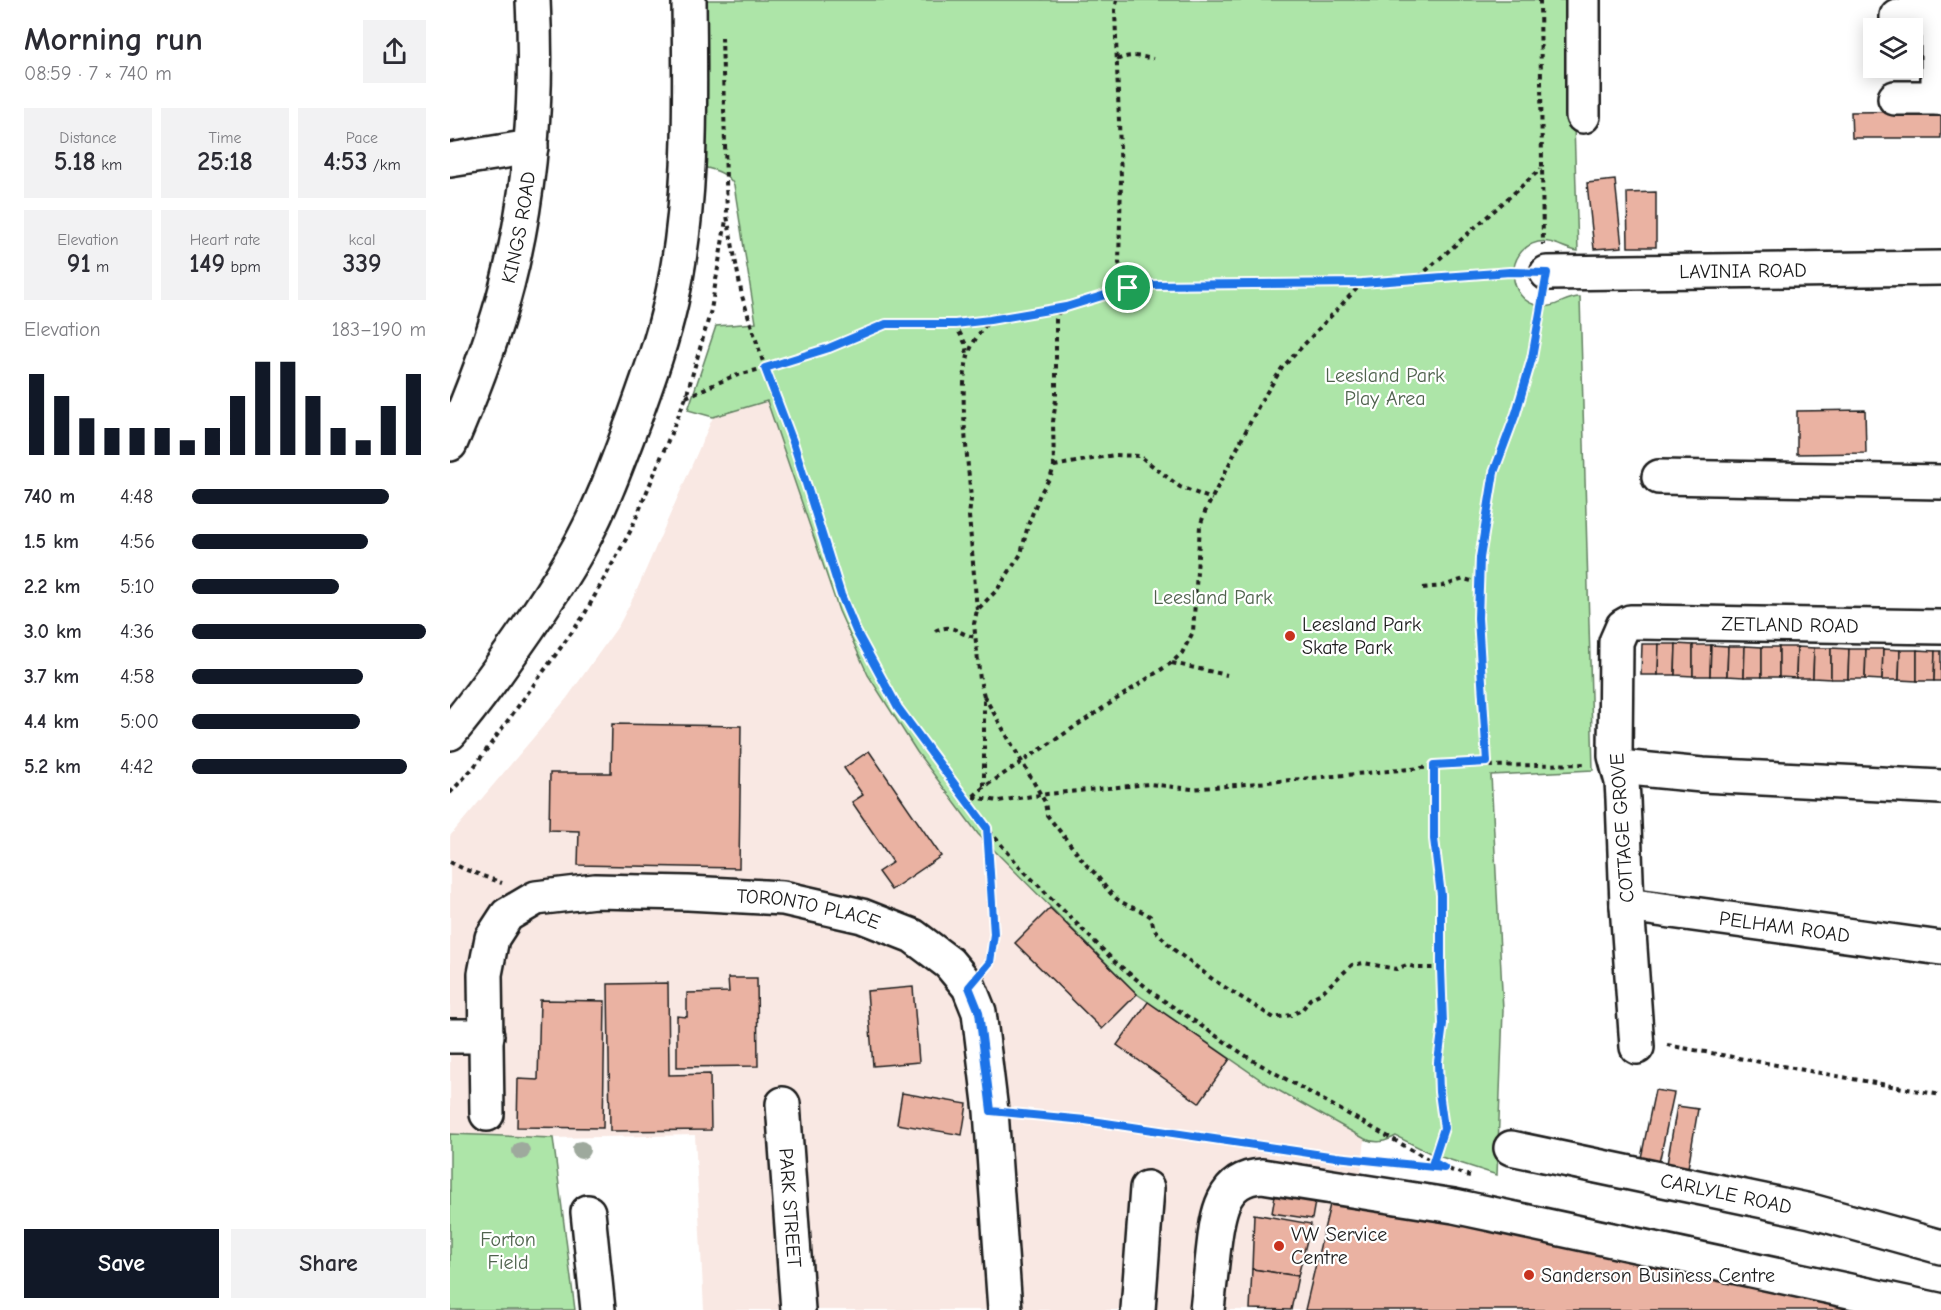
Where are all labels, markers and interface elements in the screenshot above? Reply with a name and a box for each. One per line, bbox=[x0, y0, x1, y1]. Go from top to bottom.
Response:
map controls bbox=[1863, 18, 1923, 78]
button: layers bbox=[1863, 18, 1923, 78]
text: Morning run bbox=[24, 20, 203, 58]
button: share bbox=[363, 20, 426, 83]
text: 08:59 · 7 × 740 m bbox=[24, 62, 172, 85]
text: Distance bbox=[59, 129, 117, 147]
text: Time bbox=[208, 129, 242, 147]
text: Pace bbox=[346, 129, 378, 147]
text: 5.18 bbox=[54, 147, 96, 177]
text: 25:18 bbox=[197, 147, 253, 177]
text: 4:53 bbox=[323, 147, 367, 177]
text: km bbox=[96, 156, 122, 174]
text: /km bbox=[367, 156, 401, 174]
street label: KINGS ROAD bbox=[496, 170, 539, 286]
text: Elevation bbox=[57, 231, 119, 249]
text: Heart rate bbox=[190, 231, 260, 249]
text: kcal bbox=[349, 231, 375, 249]
text: 91 bbox=[67, 249, 91, 279]
text: 149 bbox=[189, 249, 225, 279]
text: 339 bbox=[342, 249, 382, 279]
text: m bbox=[91, 258, 109, 276]
text: bpm bbox=[225, 258, 261, 276]
street label: LAVINIA ROAD bbox=[1679, 258, 1807, 283]
pin bbox=[1102, 262, 1153, 313]
icon: arrive bbox=[1111, 271, 1144, 304]
text: Elevation bbox=[24, 318, 101, 341]
text: 183–190 m bbox=[332, 318, 426, 341]
park label: Leesland Park Play Area bbox=[1325, 364, 1445, 410]
text: 740 m bbox=[24, 485, 75, 508]
text: 4:48 bbox=[120, 485, 153, 508]
text: 1.5 km bbox=[24, 530, 79, 553]
text: 4:56 bbox=[120, 530, 155, 553]
text: 2.2 km bbox=[24, 575, 80, 598]
text: 5:10 bbox=[120, 575, 155, 598]
park label: Leesland Park bbox=[1153, 586, 1273, 609]
street label: ZETLAND ROAD bbox=[1721, 612, 1859, 637]
place label: Leesland Park Skate Park bbox=[1302, 613, 1422, 659]
text: 3.0 km bbox=[24, 620, 82, 643]
text: 4:36 bbox=[120, 620, 154, 643]
marker: Leesland Park Skate Park bbox=[1283, 629, 1297, 643]
text: 3.7 km bbox=[24, 665, 79, 688]
text: 4:58 bbox=[120, 665, 154, 688]
text: 4.4 km bbox=[24, 710, 79, 733]
text: 5:00 bbox=[120, 710, 159, 733]
street label: COTTAGE GROVE bbox=[1605, 752, 1639, 904]
text: 5.2 km bbox=[24, 755, 81, 778]
text: 4:42 bbox=[120, 755, 153, 778]
street label: TORONTO PLACE bbox=[736, 884, 884, 934]
street label: PELHAM ROAD bbox=[1718, 906, 1851, 947]
street label: PARK STREET bbox=[775, 1147, 806, 1269]
street label: CARLYLE ROAD bbox=[1658, 1168, 1794, 1218]
place label: VW Service Centre bbox=[1291, 1223, 1387, 1269]
park label: Forton Field bbox=[480, 1228, 536, 1274]
button: Save bbox=[24, 1229, 219, 1298]
button: Share bbox=[231, 1229, 426, 1298]
marker: VW Service Centre bbox=[1272, 1239, 1286, 1253]
place label: Sanderson Business Centre bbox=[1541, 1264, 1775, 1287]
marker: Sanderson Business Centre bbox=[1522, 1268, 1536, 1282]

